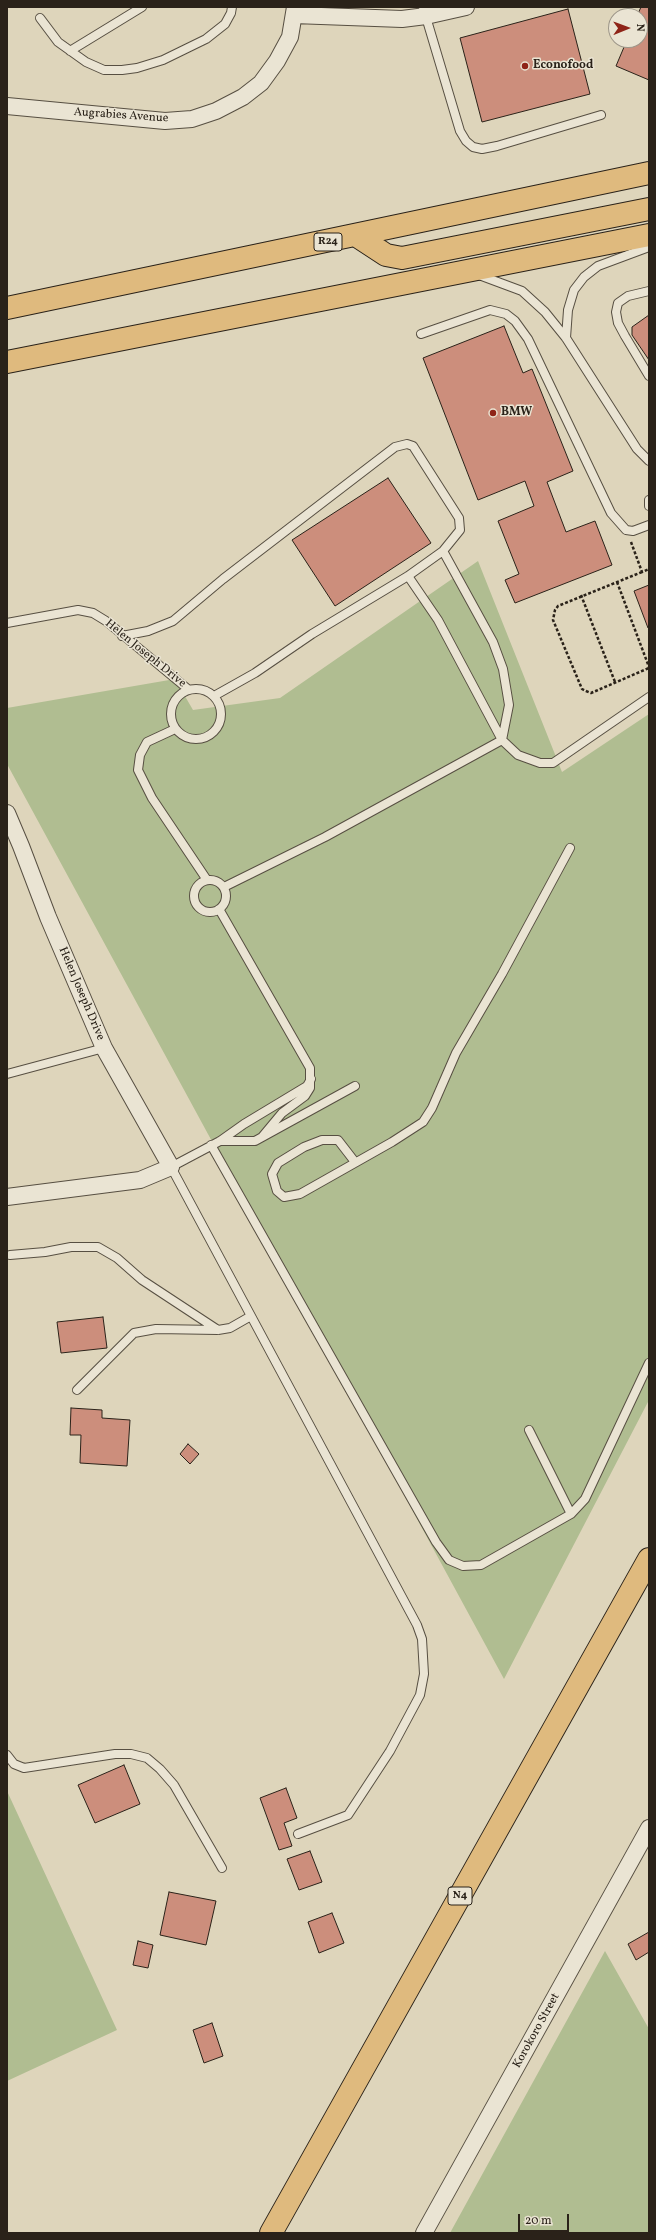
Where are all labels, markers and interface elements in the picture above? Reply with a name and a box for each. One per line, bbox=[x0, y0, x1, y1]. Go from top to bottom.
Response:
north arrow bbox=[608, 8, 648, 48]
text: N bbox=[632, 24, 647, 32]
place label: Econofood bbox=[533, 59, 593, 73]
marker: Econofood bbox=[520, 61, 530, 71]
street label: Augrabies Avenue bbox=[73, 106, 169, 126]
road number: R24 bbox=[314, 233, 342, 251]
place label: BMW bbox=[501, 406, 532, 420]
marker: BMW bbox=[488, 408, 498, 418]
street label: Helen Joseph Drive bbox=[101, 617, 189, 691]
street label: Helen Joseph Drive bbox=[55, 945, 107, 1043]
road number: N4 bbox=[448, 1887, 472, 1905]
street label: Korokoro Street bbox=[511, 1991, 563, 2071]
scale bar bbox=[520, 2206, 571, 2232]
text: 20 m bbox=[525, 2213, 552, 2229]

